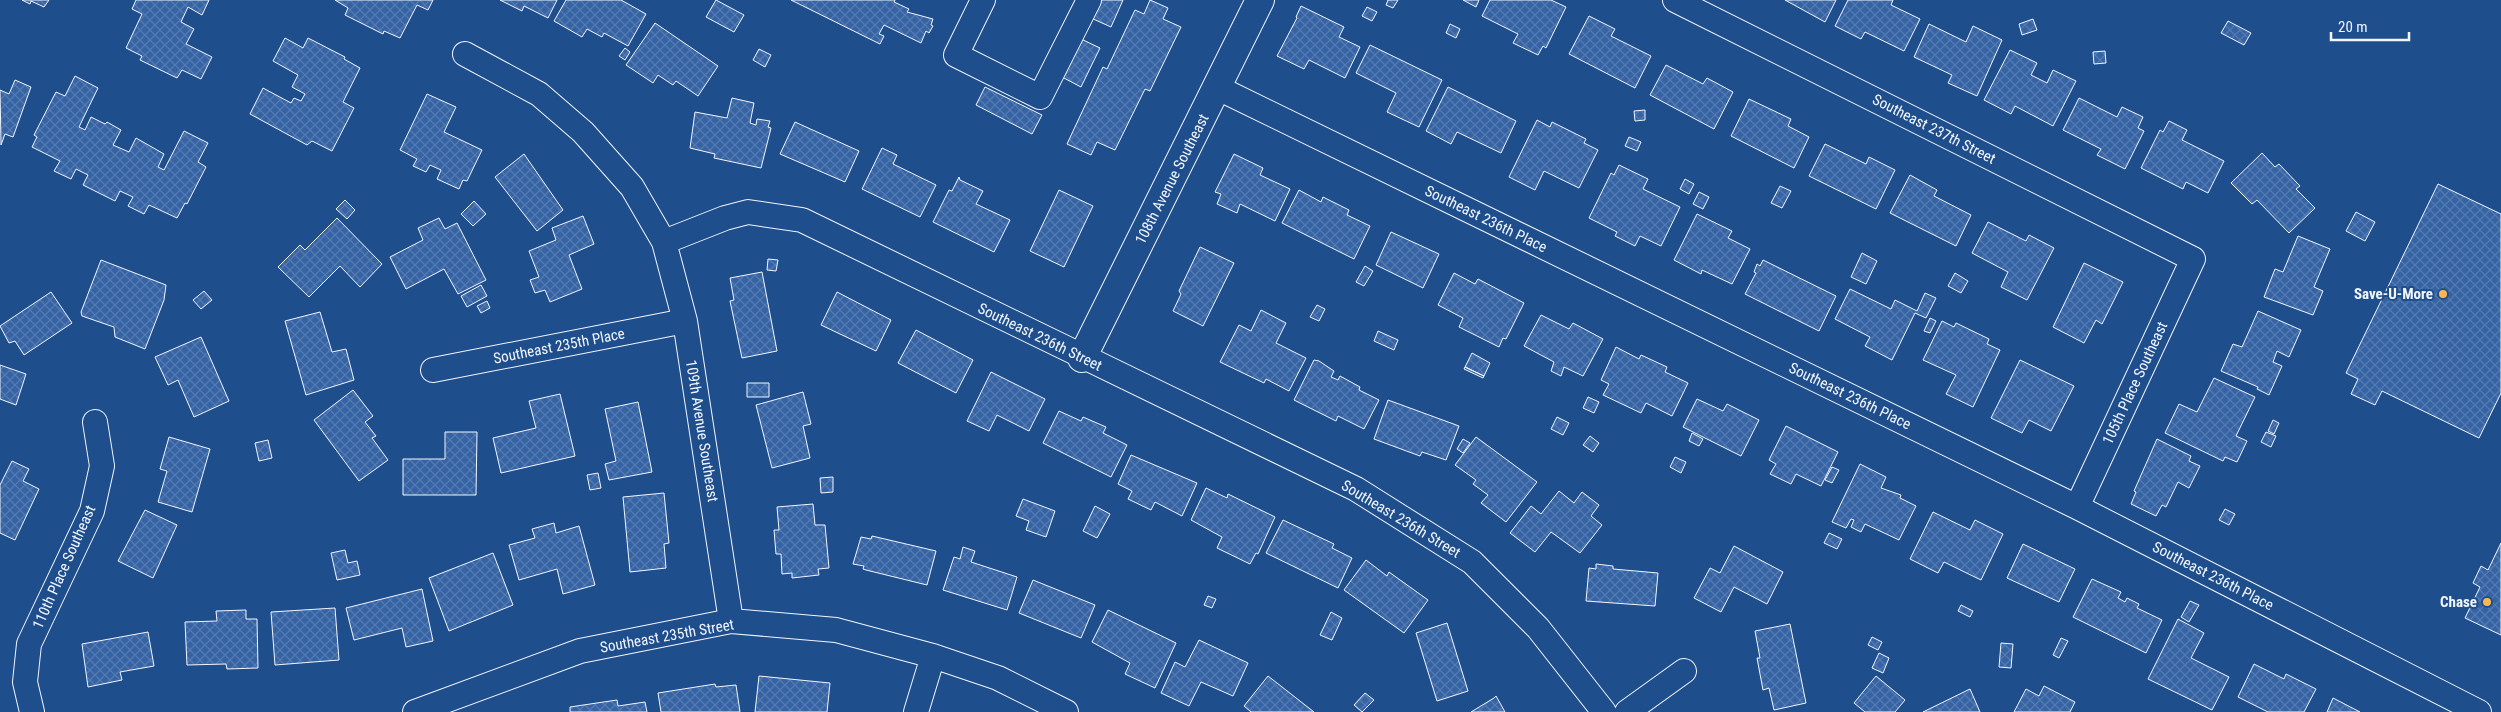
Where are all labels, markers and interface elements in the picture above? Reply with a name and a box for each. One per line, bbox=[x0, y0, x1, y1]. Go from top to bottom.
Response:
scale bar bbox=[2331, 10, 2408, 42]
text: 20 m bbox=[2338, 18, 2368, 36]
street label: Southeast 237th Street bbox=[1869, 90, 1999, 168]
street label: 108th Avenue Southeast bbox=[1131, 111, 1213, 247]
street label: Southeast 236th Place bbox=[1422, 182, 1550, 256]
place label: Save-U-More bbox=[2354, 285, 2433, 303]
marker: Save-U-More bbox=[2437, 288, 2449, 300]
street label: Southeast 236th Street bbox=[975, 299, 1105, 375]
street label: 105th Place Southeast bbox=[2099, 319, 2171, 447]
street label: Southeast 235th Place bbox=[492, 324, 626, 368]
street label: 109th Avenue Southeast bbox=[682, 359, 722, 503]
street label: Southeast 236th Place bbox=[1786, 359, 1914, 433]
street label: Southeast 236th Street bbox=[1338, 476, 1464, 562]
street label: 110th Place Southeast bbox=[29, 502, 99, 632]
street label: Southeast 236th Place bbox=[2149, 538, 2277, 614]
place label: Chase bbox=[2440, 593, 2477, 611]
marker: Chase bbox=[2481, 596, 2493, 608]
street label: Southeast 235th Street bbox=[599, 615, 735, 657]

